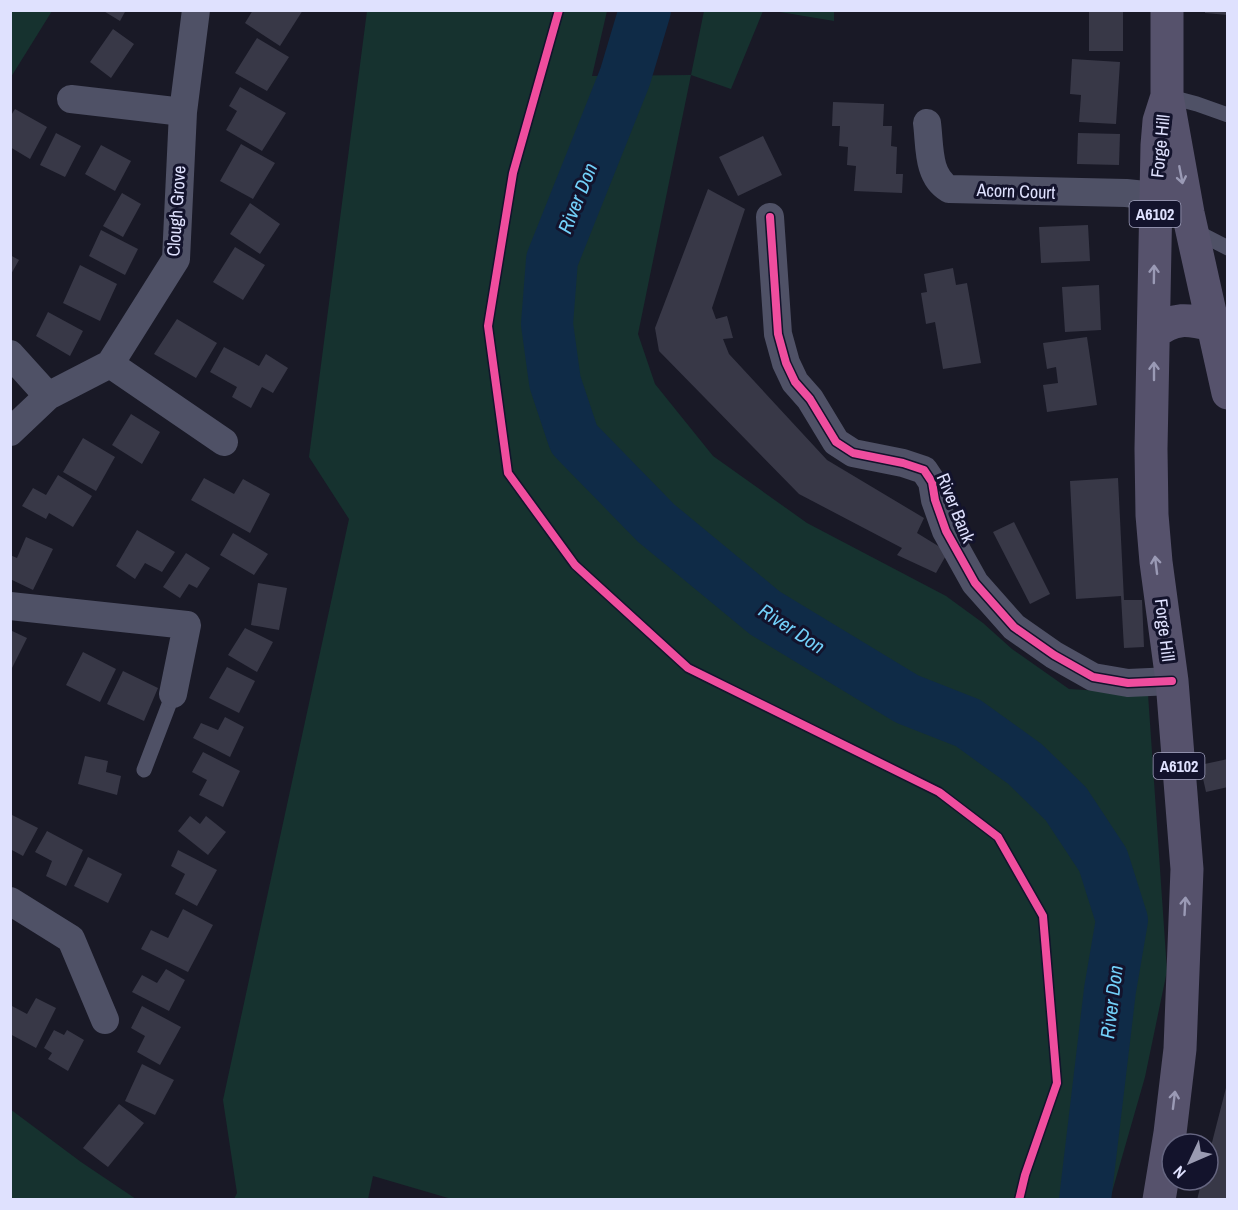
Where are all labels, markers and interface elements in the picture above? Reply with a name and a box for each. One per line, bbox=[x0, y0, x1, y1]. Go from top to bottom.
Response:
street label: Forge Hill bbox=[1144, 113, 1176, 179]
water label: River Don bbox=[551, 159, 603, 237]
one-way arrow bbox=[1176, 164, 1187, 184]
street label: Clough Grove bbox=[160, 165, 192, 257]
street label: Acorn Court bbox=[975, 177, 1056, 205]
road number: A6102 bbox=[1130, 201, 1180, 227]
one-way arrow bbox=[1148, 265, 1160, 285]
one-way arrow bbox=[1148, 361, 1160, 381]
street label: River Bank bbox=[931, 469, 981, 547]
one-way arrow bbox=[1151, 556, 1162, 576]
water label: River Don bbox=[754, 597, 830, 659]
street label: Forge Hill bbox=[1149, 597, 1181, 663]
road number: A6102 bbox=[1154, 753, 1204, 779]
one-way arrow bbox=[1180, 896, 1191, 916]
water label: River Don bbox=[1093, 964, 1129, 1040]
one-way arrow bbox=[1169, 1091, 1180, 1111]
north arrow bbox=[1160, 1132, 1220, 1192]
text: N bbox=[1168, 1161, 1190, 1183]

